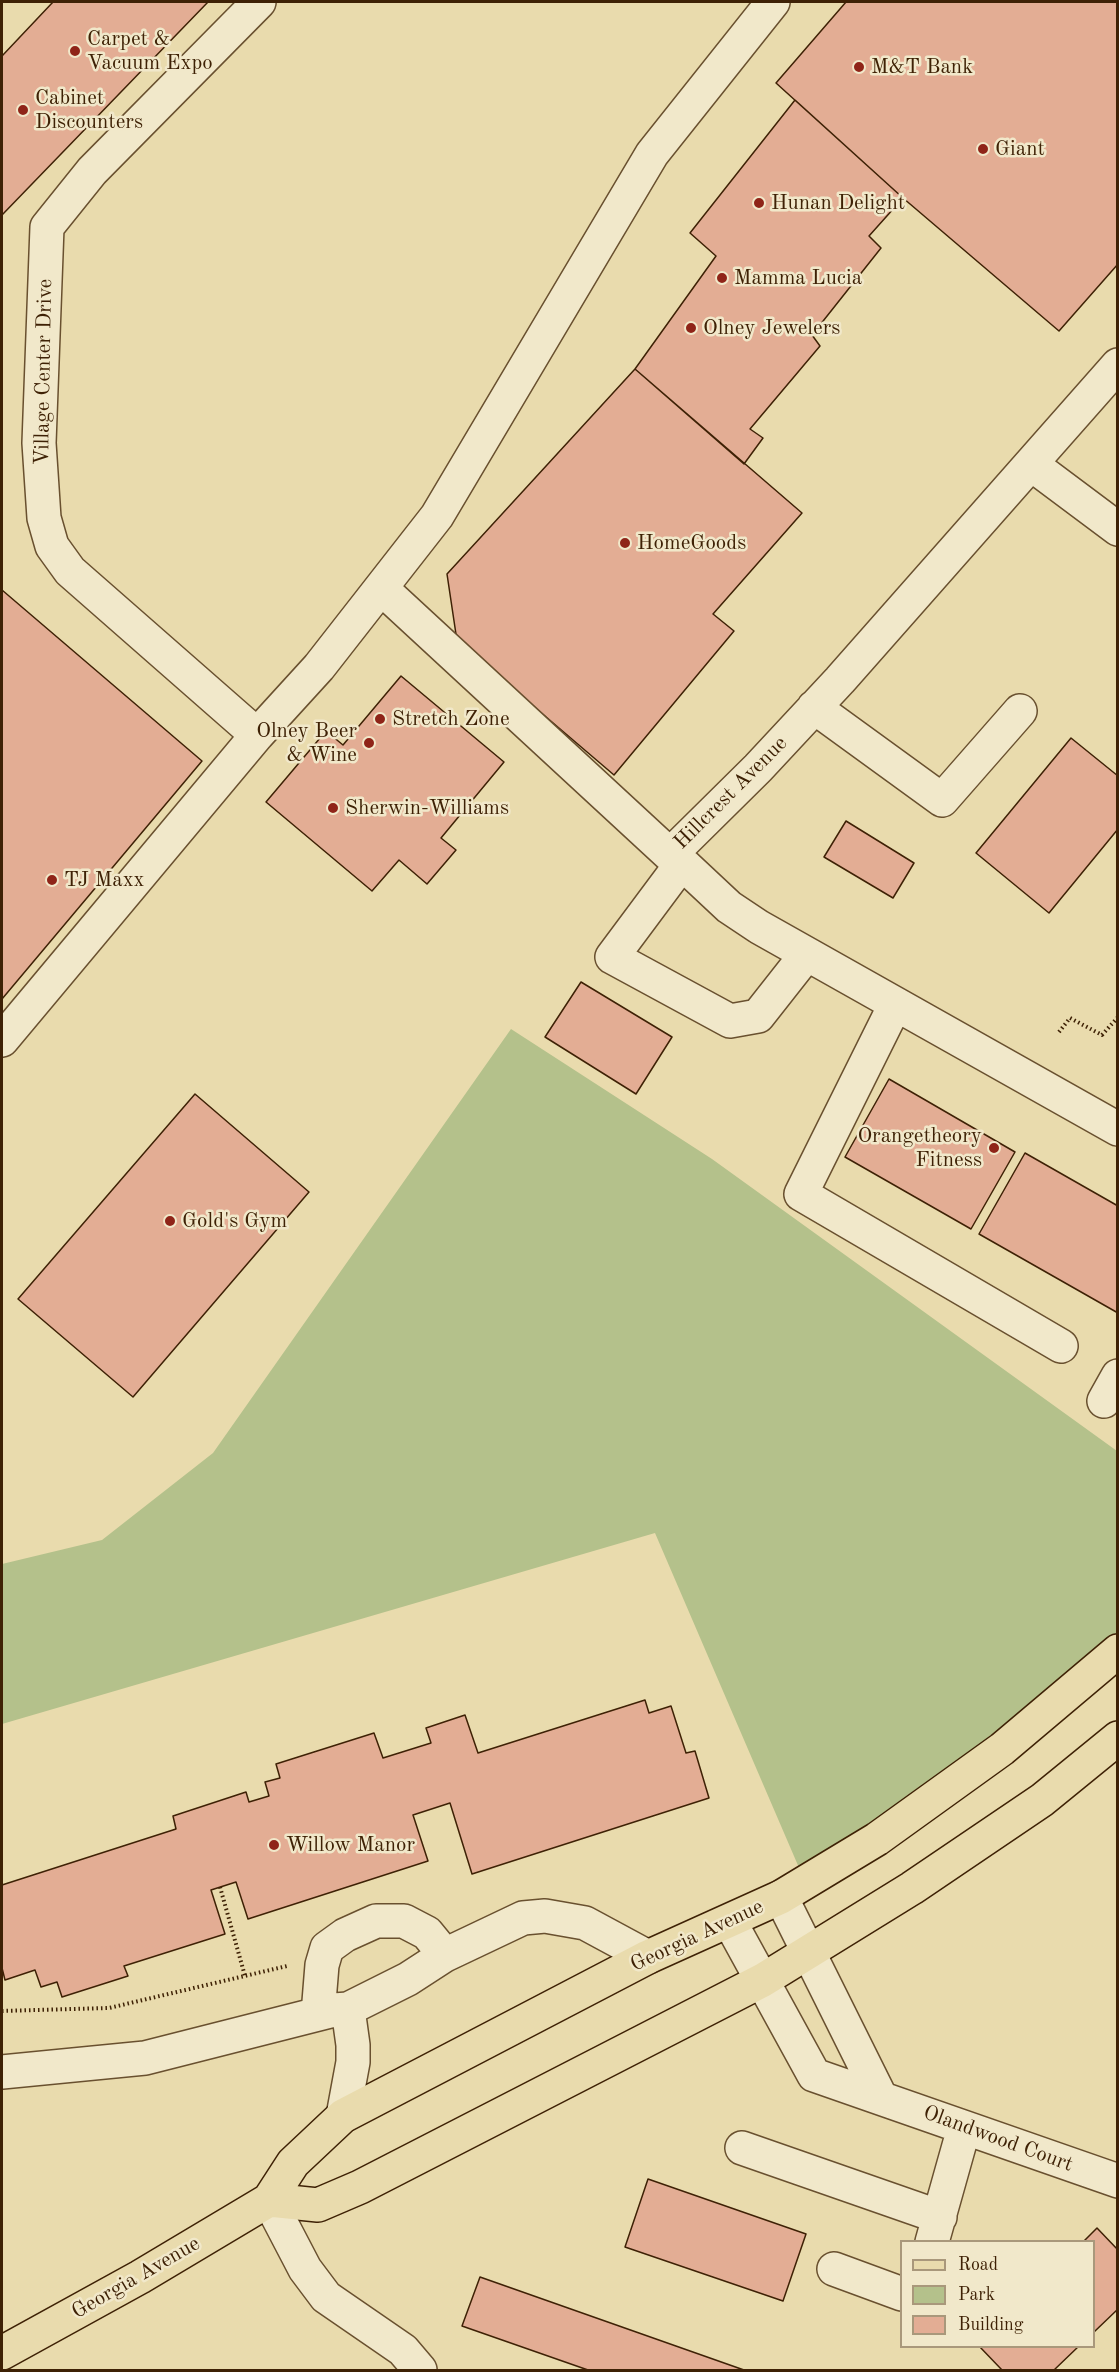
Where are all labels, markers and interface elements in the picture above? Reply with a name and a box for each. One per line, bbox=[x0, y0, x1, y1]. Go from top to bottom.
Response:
place label: Carpet & Vacuum Expo bbox=[87, 26, 213, 76]
marker: Carpet & Vacuum Expo bbox=[68, 44, 82, 58]
place label: M&T Bank bbox=[871, 54, 973, 80]
marker: M&T Bank bbox=[852, 60, 866, 74]
place label: Cabinet Discounters bbox=[35, 85, 143, 135]
marker: Cabinet Discounters bbox=[16, 103, 30, 117]
place label: Giant bbox=[995, 136, 1045, 162]
marker: Giant bbox=[976, 142, 990, 156]
place label: Hunan Delight bbox=[771, 190, 905, 216]
marker: Hunan Delight bbox=[752, 196, 766, 210]
place label: Mamma Lucia bbox=[734, 265, 862, 291]
marker: Mamma Lucia bbox=[715, 271, 729, 285]
street label: Village Center Drive bbox=[30, 279, 58, 465]
place label: Olney Jewelers bbox=[703, 315, 840, 341]
marker: Olney Jewelers bbox=[684, 321, 698, 335]
place label: HomeGoods bbox=[637, 530, 746, 556]
marker: HomeGoods bbox=[618, 536, 632, 550]
place label: Stretch Zone bbox=[392, 706, 510, 732]
marker: Stretch Zone bbox=[373, 712, 387, 726]
place label: Olney Beer & Wine bbox=[256, 718, 357, 768]
street label: Hillcrest Avenue bbox=[669, 731, 793, 855]
marker: Olney Beer & Wine bbox=[362, 736, 376, 750]
place label: Sherwin-Williams bbox=[345, 795, 509, 821]
marker: Sherwin-Williams bbox=[326, 801, 340, 815]
place label: TJ Maxx bbox=[64, 867, 145, 893]
marker: TJ Maxx bbox=[45, 873, 59, 887]
place label: Orangetheory Fitness bbox=[857, 1123, 982, 1173]
marker: Orangetheory Fitness bbox=[987, 1141, 1001, 1155]
place label: Gold's Gym bbox=[182, 1208, 287, 1234]
marker: Gold's Gym bbox=[163, 1214, 177, 1228]
place label: Willow Manor bbox=[286, 1832, 415, 1858]
marker: Willow Manor bbox=[267, 1838, 281, 1852]
street label: Georgia Avenue bbox=[627, 1894, 767, 1978]
street label: Olandwood Court bbox=[920, 2100, 1076, 2178]
street label: Georgia Avenue bbox=[67, 2231, 205, 2325]
legend bbox=[900, 2240, 1095, 2348]
text: Road bbox=[958, 2256, 998, 2274]
text: Park bbox=[958, 2286, 995, 2304]
text: Building bbox=[958, 2316, 1023, 2334]

